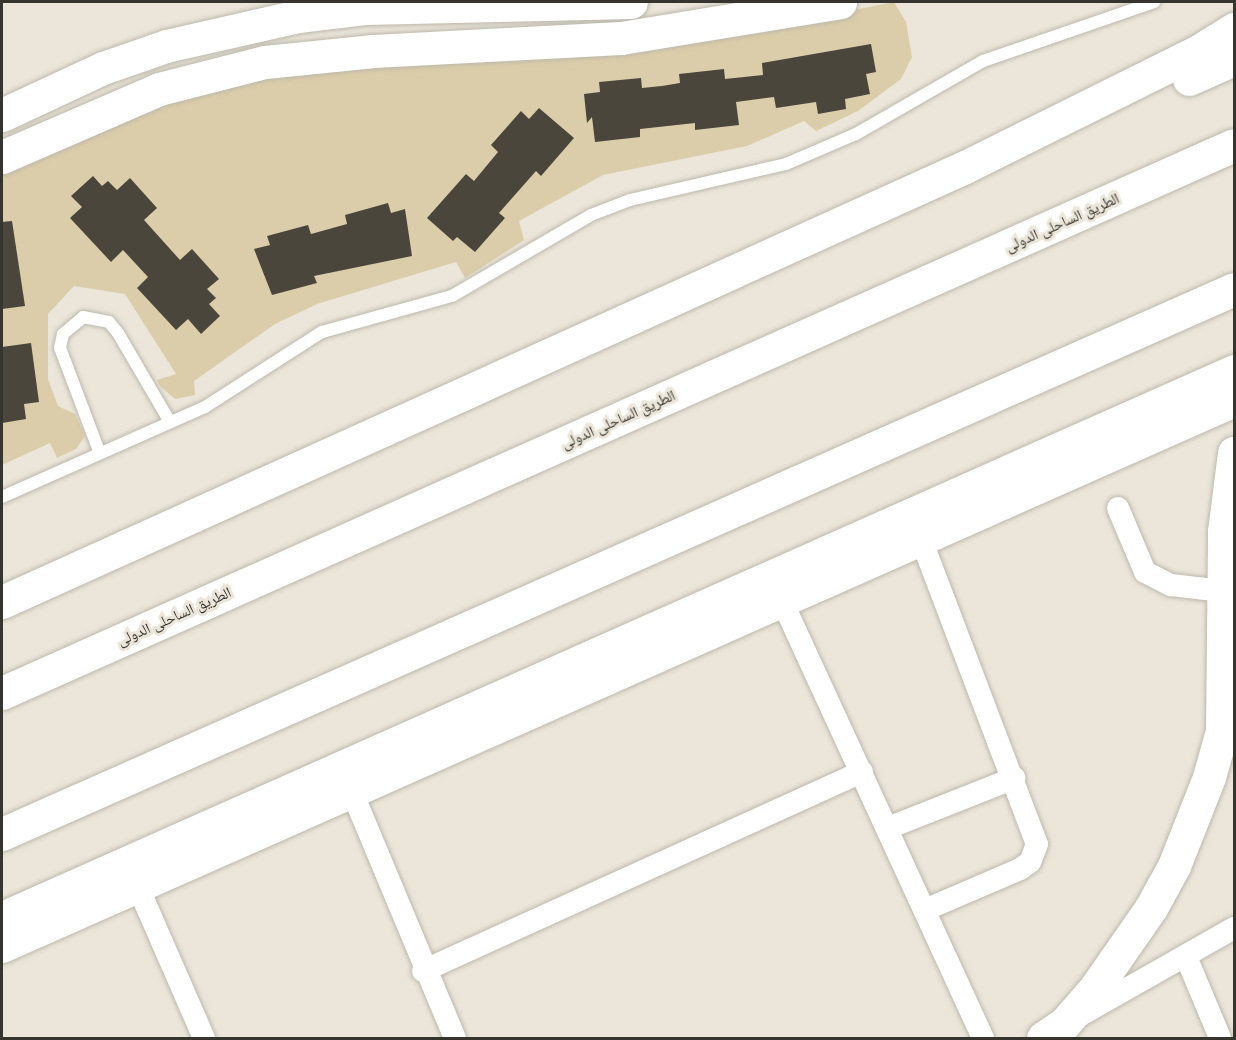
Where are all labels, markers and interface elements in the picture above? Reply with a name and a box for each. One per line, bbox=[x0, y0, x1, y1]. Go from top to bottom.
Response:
street label: الطريق الساحلى الدولى bbox=[1002, 189, 1122, 255]
street label: الطريق الساحلى الدولى bbox=[558, 386, 678, 452]
street label: الطريق الساحلى الدولى bbox=[114, 583, 234, 649]

